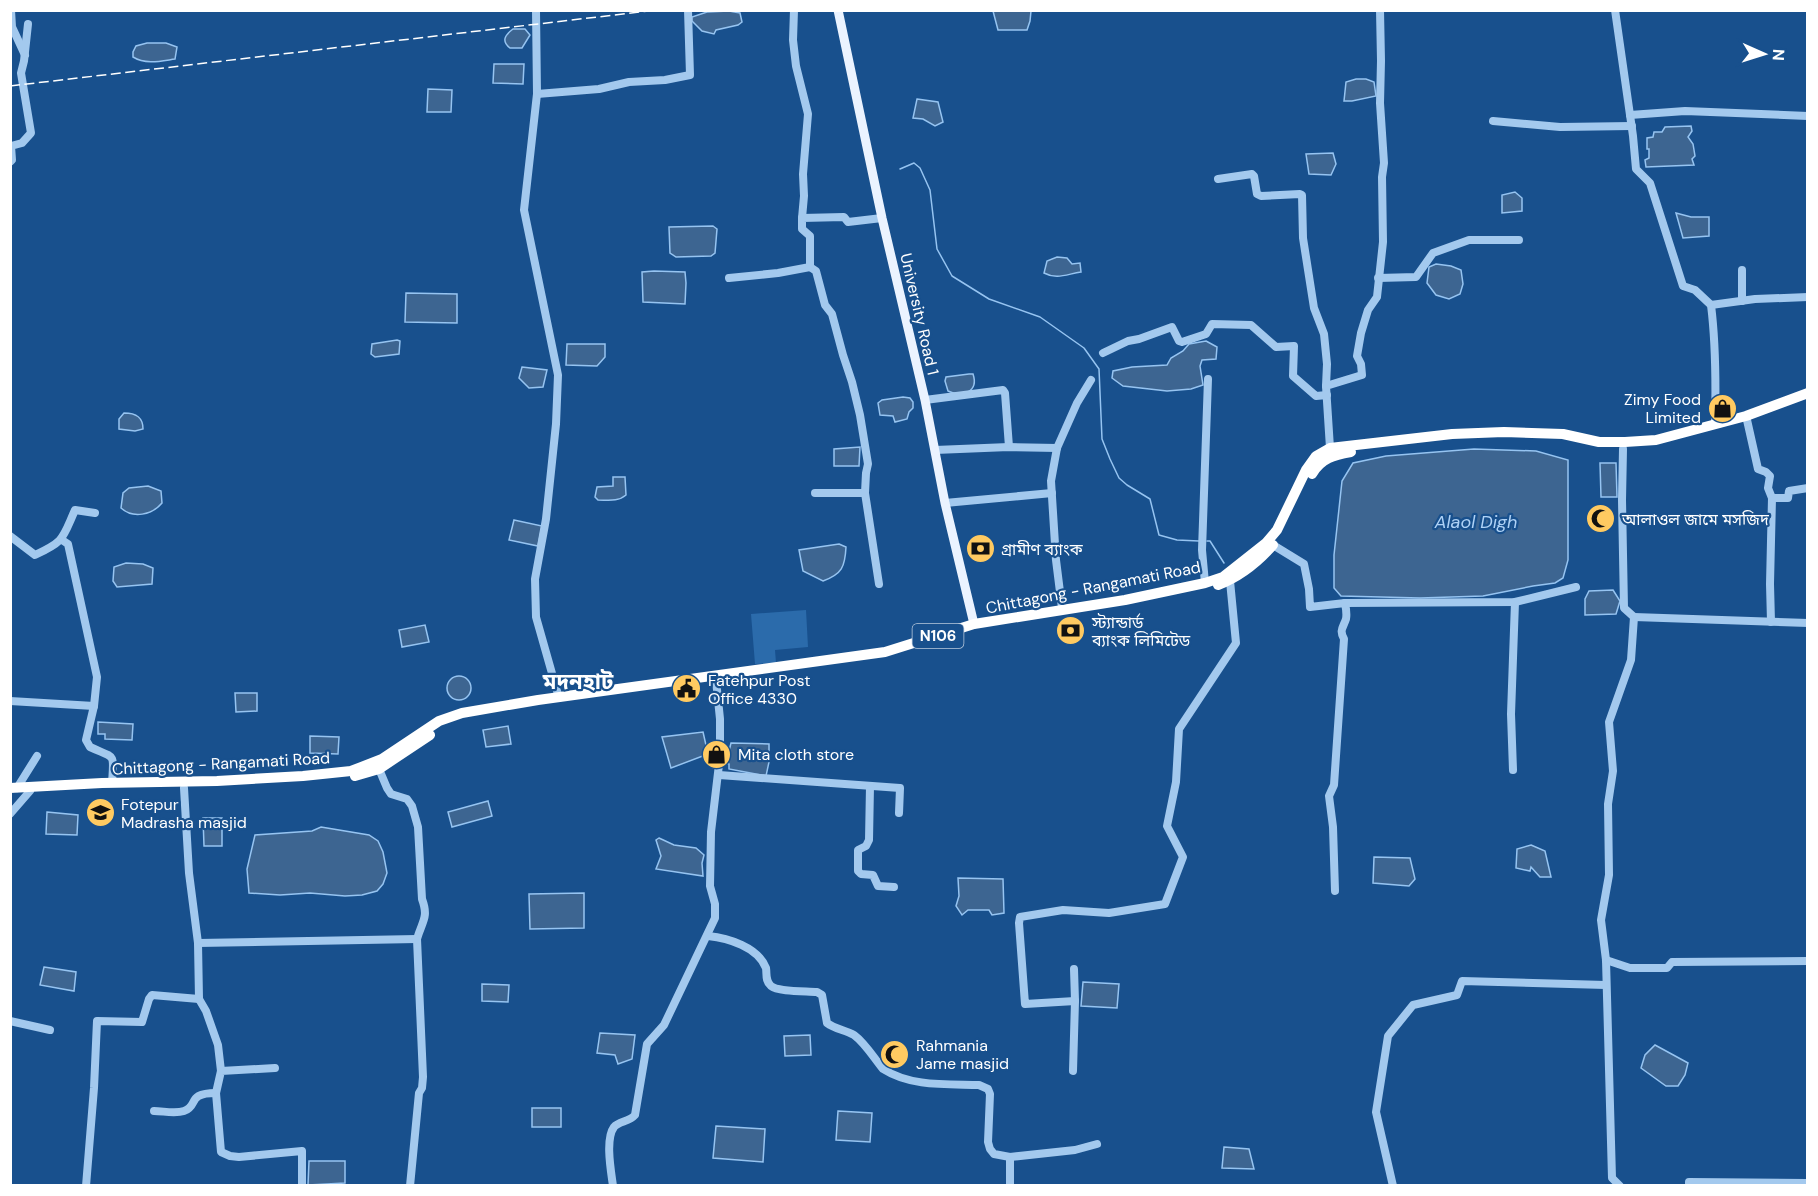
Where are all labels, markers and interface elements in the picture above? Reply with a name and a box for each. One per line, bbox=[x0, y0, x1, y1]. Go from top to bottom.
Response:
north arrow bbox=[1734, 24, 1794, 84]
text: N bbox=[1768, 48, 1789, 61]
street label: University Road 1 bbox=[895, 251, 944, 377]
place label: Zimy Food Limited bbox=[1624, 389, 1701, 428]
shop icon: Zimy Food Limited bbox=[1706, 392, 1738, 424]
mosque icon: আলাওল জামে মসজিদ bbox=[1585, 503, 1617, 535]
place label: আলাওল জামে মসজিদ bbox=[1621, 509, 1770, 530]
water label: Alaol Digh bbox=[1434, 510, 1517, 534]
bank icon: গ্রামীণ ব্যাংক bbox=[964, 533, 996, 565]
place label: গ্রামীণ ব্যাংক bbox=[1001, 539, 1084, 560]
street label: Chittagong - Rangamati Road bbox=[984, 556, 1202, 619]
place label: স্ট্যান্ডার্ড ব্যাংক লিমিটেড bbox=[1091, 612, 1191, 651]
bank icon: স্ট্যান্ডার্ড ব্যাংক লিমিটেড bbox=[1055, 615, 1087, 647]
road number: N106 bbox=[912, 624, 964, 648]
district label: মদনহাট bbox=[542, 667, 614, 696]
place label: Fatehpur Post Office 4330 bbox=[708, 670, 810, 709]
public building icon: Fatehpur Post Office 4330 bbox=[671, 673, 703, 705]
shop icon: Mita cloth store bbox=[701, 738, 733, 770]
place label: Mita cloth store bbox=[738, 744, 854, 765]
street label: Chittagong - Rangamati Road bbox=[111, 747, 331, 780]
place label: Fotepur Madrasha masjid bbox=[121, 794, 247, 833]
school or university icon: Fotepur Madrasha masjid bbox=[84, 797, 116, 829]
place label: Rahmania Jame masjid bbox=[916, 1035, 1009, 1074]
mosque icon: Rahmania Jame masjid bbox=[879, 1038, 911, 1070]

